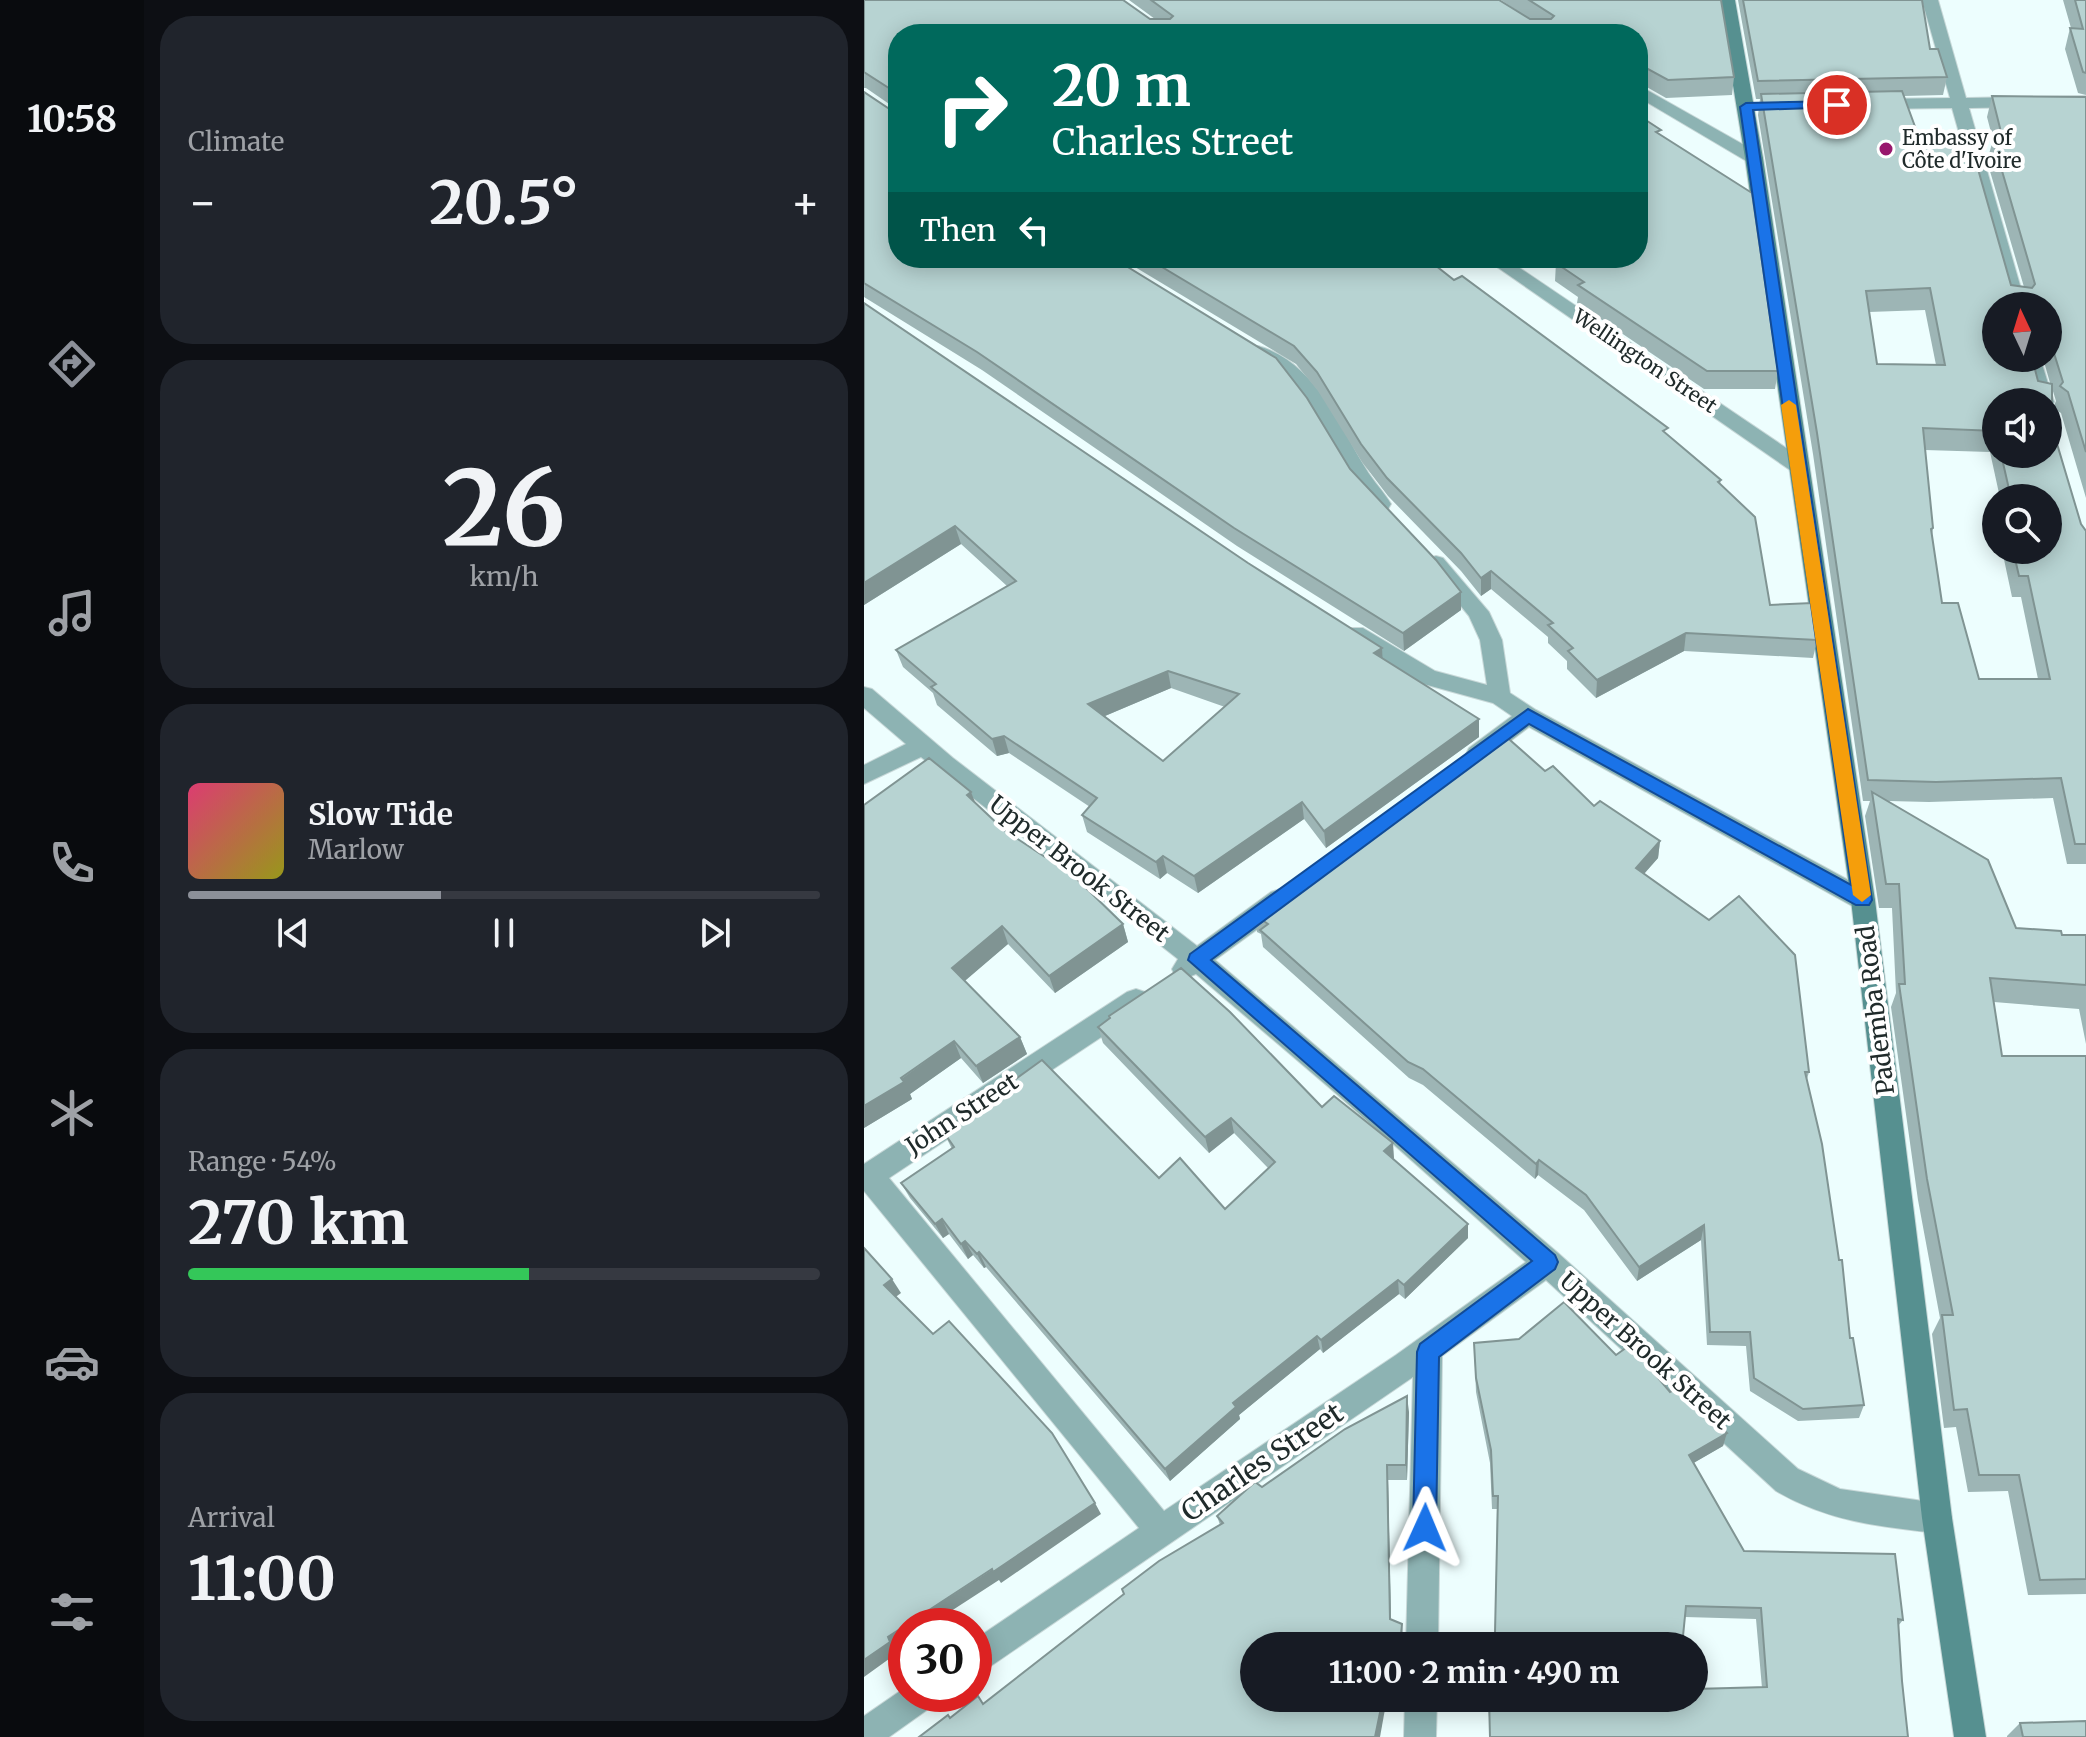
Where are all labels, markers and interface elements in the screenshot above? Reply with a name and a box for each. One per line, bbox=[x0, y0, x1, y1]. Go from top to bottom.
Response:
text: 20 m bbox=[1052, 51, 1191, 121]
icon: right bbox=[920, 56, 1024, 160]
pin bbox=[1803, 71, 1871, 139]
icon: arrive bbox=[1815, 83, 1859, 127]
text: 10:58 bbox=[27, 97, 117, 142]
text: Charles Street bbox=[1052, 120, 1293, 165]
text: Climate bbox=[188, 125, 284, 158]
place label: Embassy of Côte d'Ivoire bbox=[1902, 125, 2022, 173]
marker: Embassy of Côte d'Ivoire bbox=[1877, 140, 1895, 158]
text: 20.5° bbox=[429, 165, 579, 240]
text: − bbox=[188, 175, 217, 230]
text: + bbox=[791, 175, 820, 230]
icon: left bbox=[1012, 208, 1056, 252]
text: Then bbox=[920, 211, 996, 249]
north arrow bbox=[1982, 292, 2062, 372]
map controls bbox=[1982, 292, 2062, 564]
street label: Wellington Street bbox=[1568, 303, 1722, 418]
icon: directions bbox=[44, 336, 100, 392]
button: sound bbox=[1982, 388, 2062, 468]
text: 26 bbox=[442, 443, 566, 573]
button: search bbox=[1982, 484, 2062, 564]
text: km/h bbox=[470, 560, 538, 593]
icon: music bbox=[44, 585, 100, 641]
street label: Upper Brook Street bbox=[983, 788, 1176, 949]
text: Slow Tide bbox=[308, 795, 453, 833]
text: Marlow bbox=[308, 833, 404, 866]
icon: phone bbox=[44, 835, 100, 891]
icon: previous bbox=[271, 911, 315, 955]
icon: pause bbox=[482, 911, 526, 955]
icon: next bbox=[693, 911, 737, 955]
street label: Pademba Road bbox=[1850, 924, 1901, 1096]
street label: John Street bbox=[899, 1065, 1024, 1162]
icon: climate bbox=[44, 1085, 100, 1141]
text: Range · 54% bbox=[188, 1145, 337, 1178]
text: 270 km bbox=[188, 1185, 409, 1260]
street label: Upper Brook Street bbox=[1553, 1265, 1738, 1436]
icon: car bbox=[44, 1334, 100, 1390]
street label: Charles Street bbox=[1174, 1395, 1350, 1529]
position arrow bbox=[1383, 1486, 1467, 1570]
text: Arrival bbox=[188, 1501, 275, 1534]
text: 11:00 bbox=[188, 1541, 336, 1616]
icon: filters bbox=[44, 1584, 100, 1640]
speed limit sign: 30 bbox=[888, 1608, 992, 1712]
text: 11:00 · 2 min · 490 m bbox=[1329, 1653, 1619, 1691]

